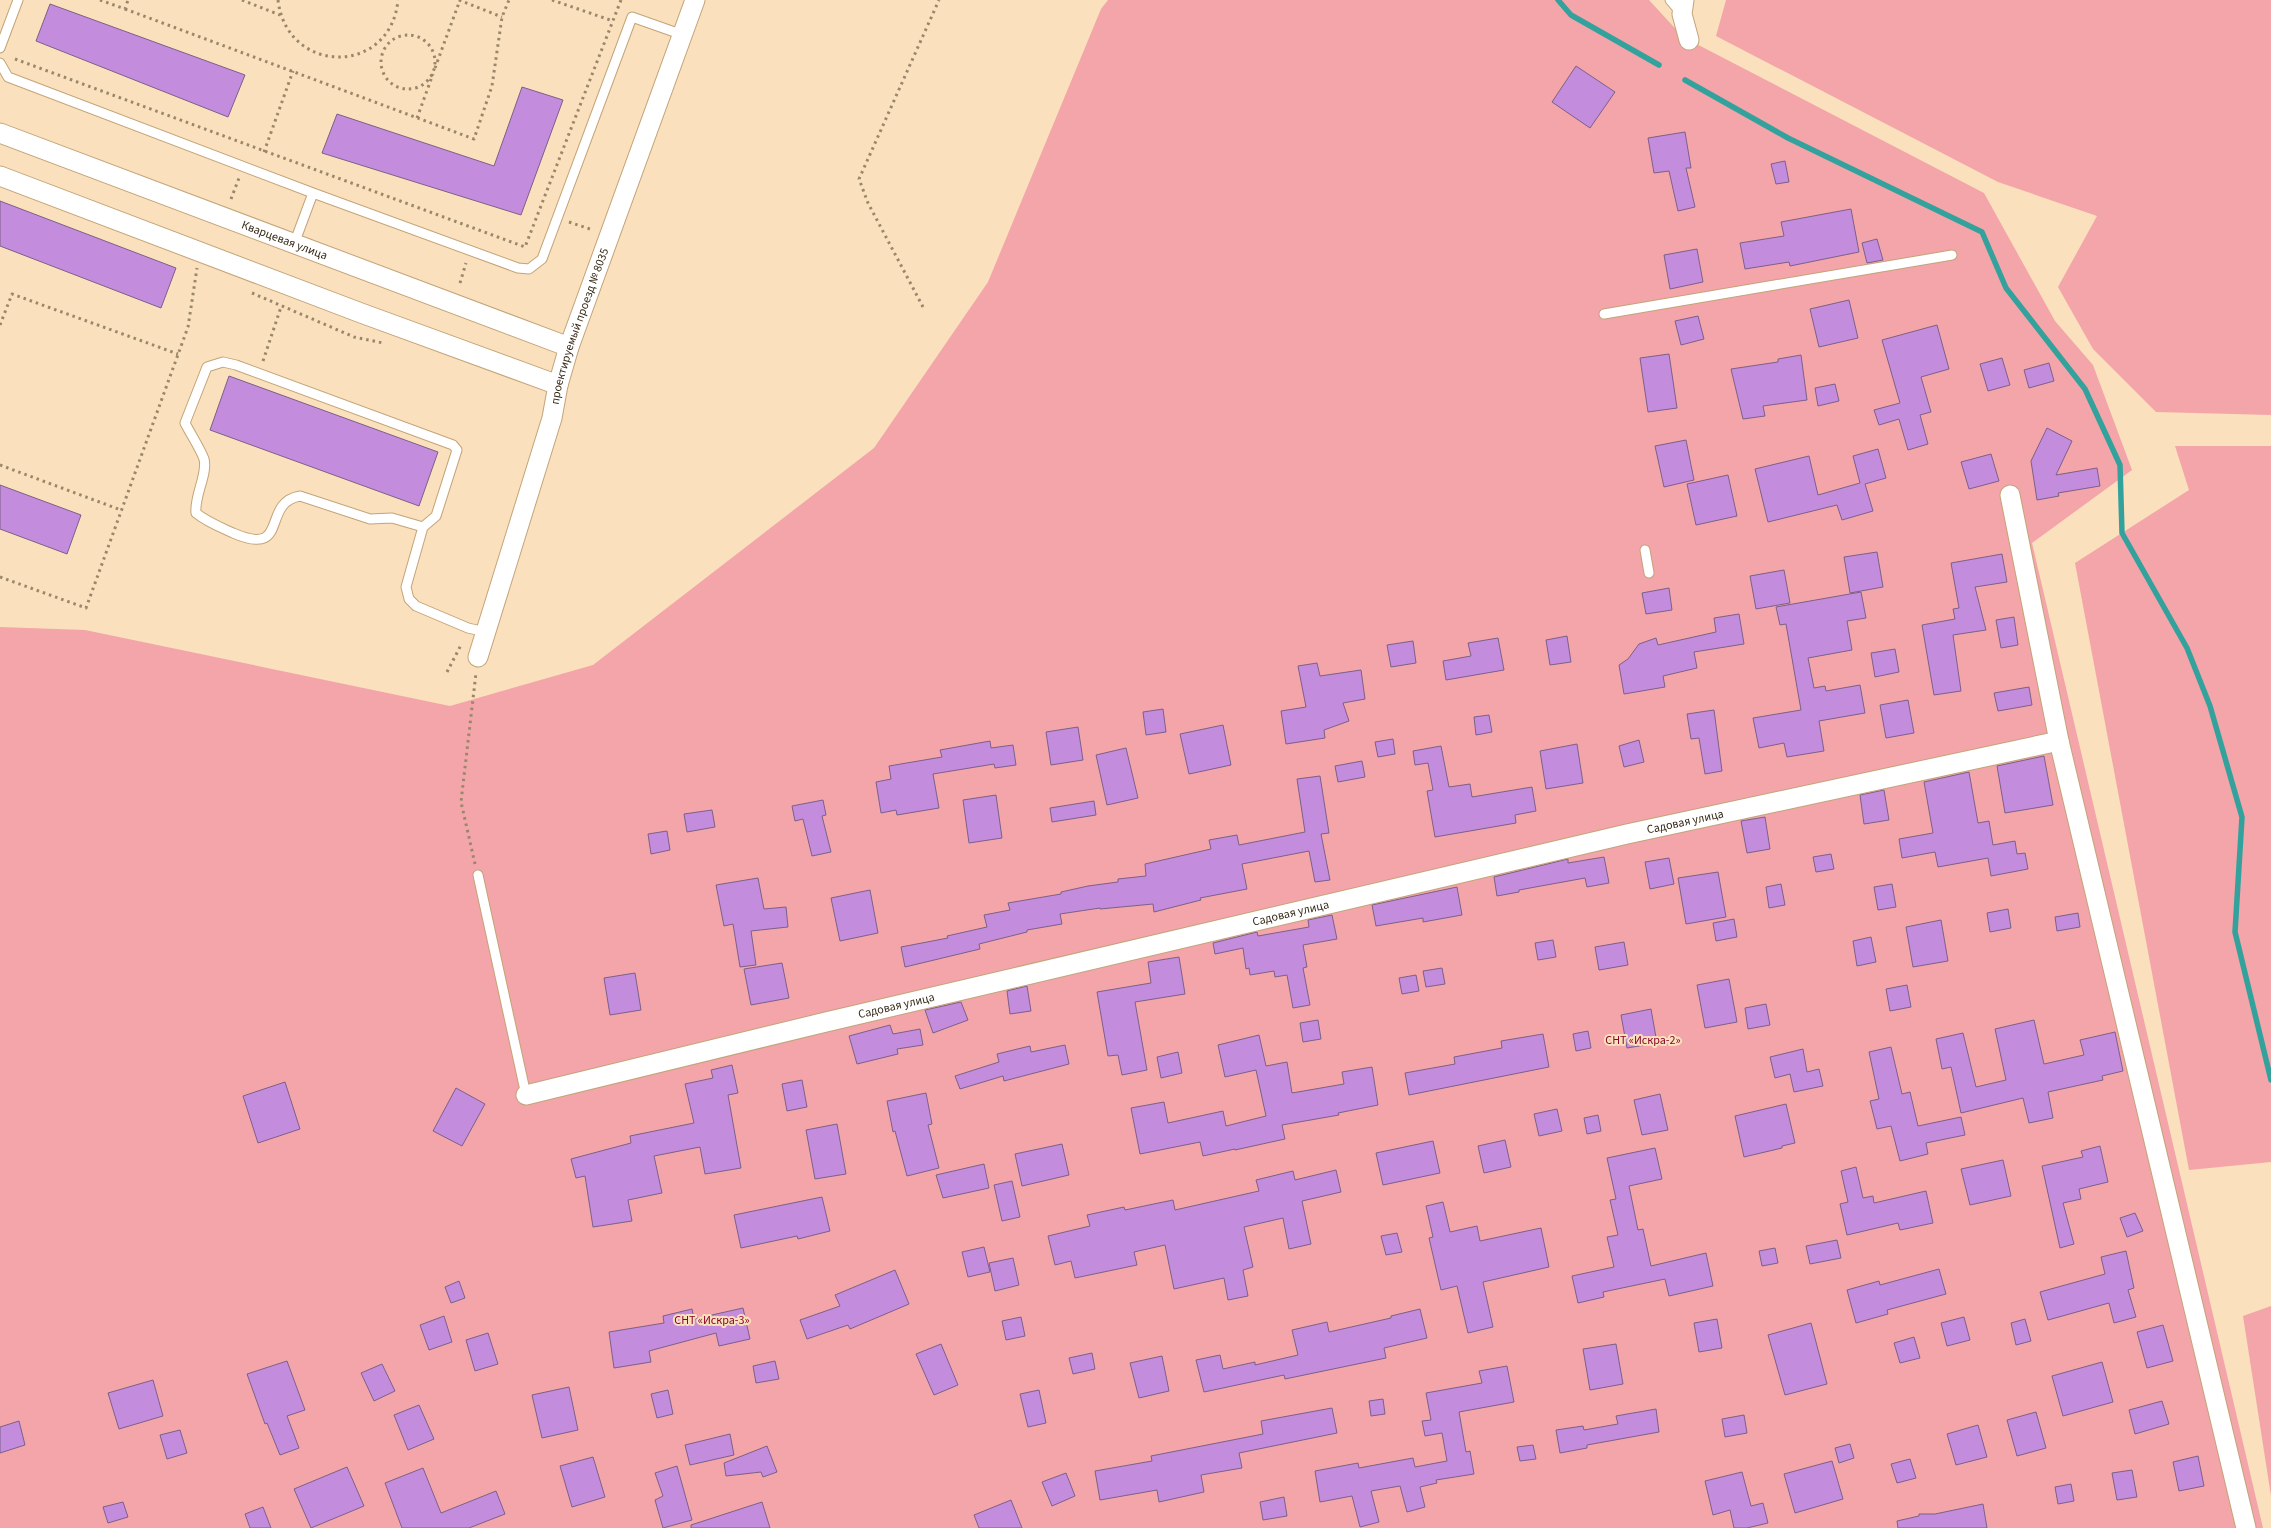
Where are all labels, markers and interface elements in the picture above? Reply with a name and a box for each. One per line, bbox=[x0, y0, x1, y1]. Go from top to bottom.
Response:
street label: Кварцевая улица bbox=[239, 216, 330, 264]
street label: проектируемый проезд № 8035 bbox=[546, 246, 613, 406]
street label: Садовая улица bbox=[1645, 805, 1725, 838]
street label: Садовая улица bbox=[1251, 896, 1331, 930]
street label: Садовая улица bbox=[856, 988, 936, 1023]
park label: СНТ «Искра-2» bbox=[1605, 1032, 1681, 1049]
park label: СНТ «Искра-3» bbox=[674, 1312, 750, 1329]

